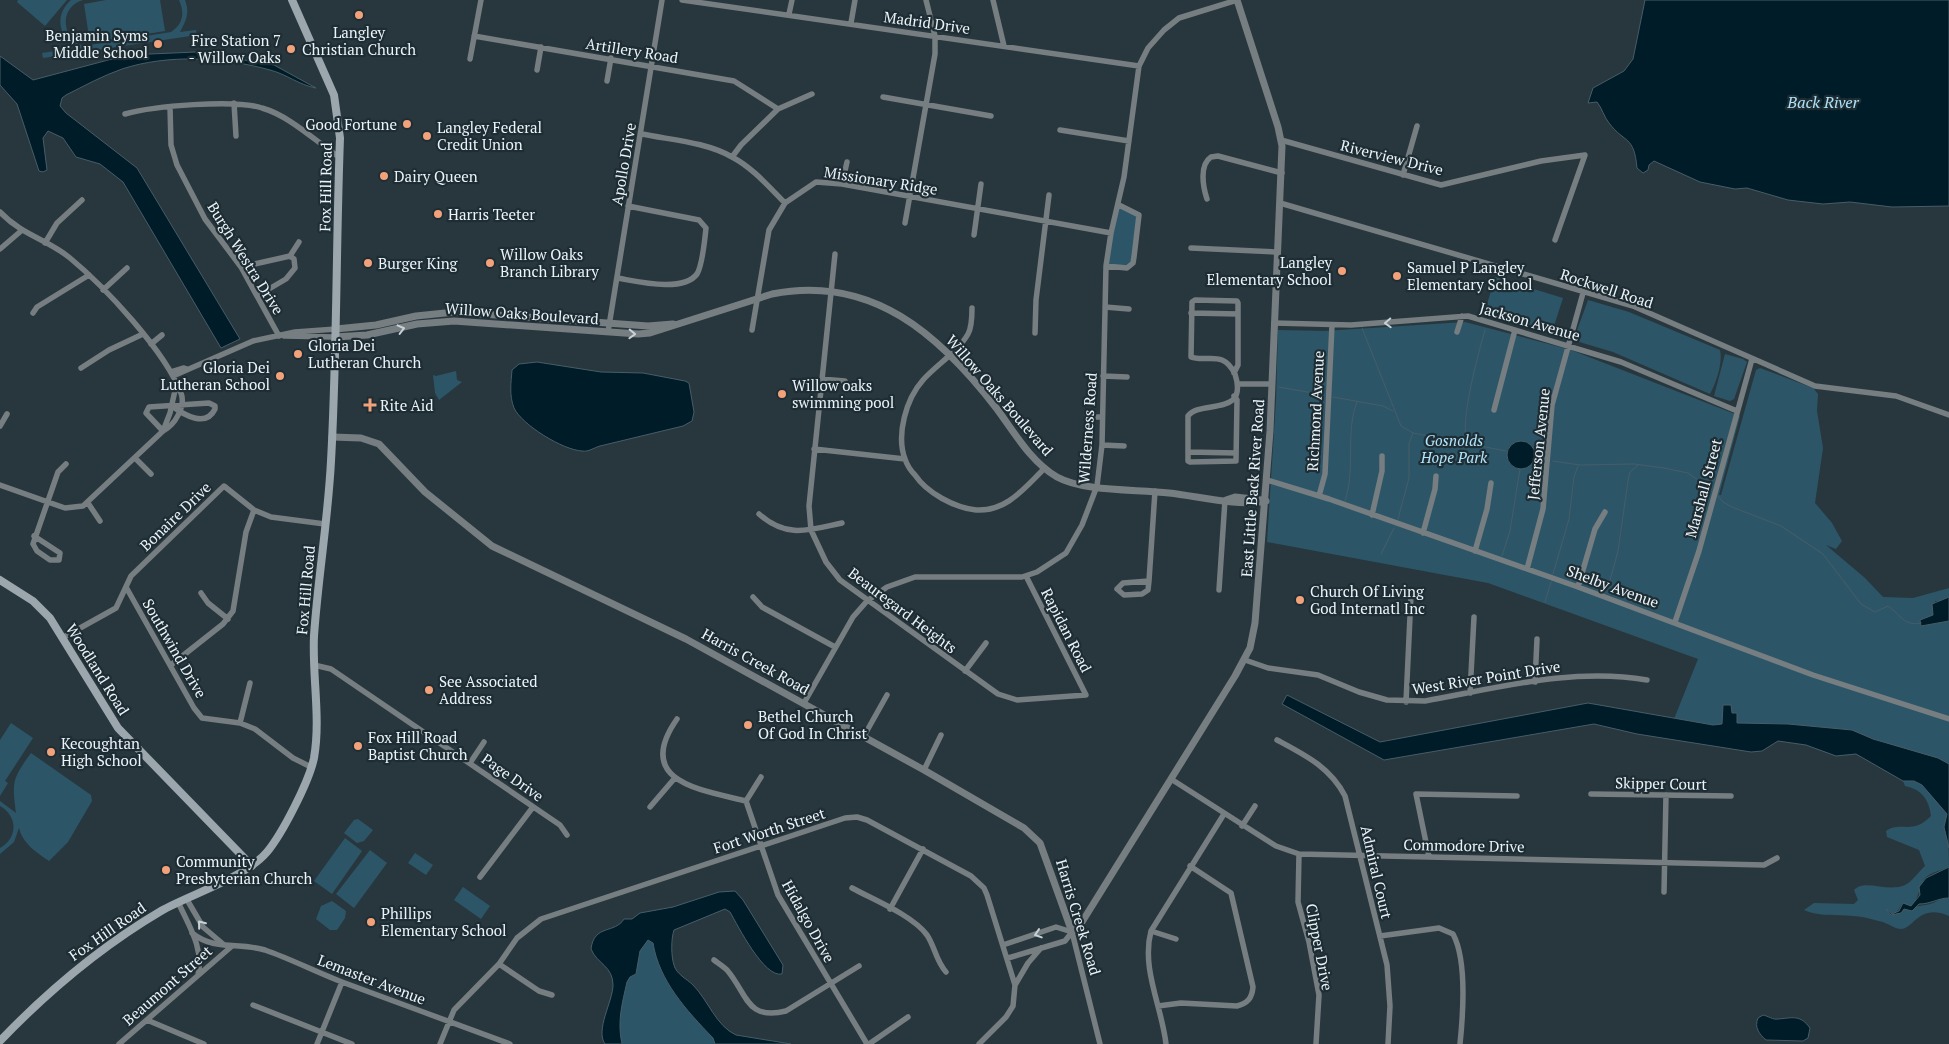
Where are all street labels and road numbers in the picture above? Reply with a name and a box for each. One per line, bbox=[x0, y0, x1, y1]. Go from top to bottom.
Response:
street label: Madrid Drive bbox=[883, 6, 971, 38]
street label: Artillery Road bbox=[584, 33, 680, 67]
street label: Apollo Drive bbox=[606, 121, 640, 207]
street label: Riverview Drive bbox=[1339, 135, 1445, 179]
street label: Fox Hill Road bbox=[314, 142, 336, 232]
street label: Missionary Ridge bbox=[823, 161, 939, 199]
street label: Burgh Westra Drive bbox=[203, 198, 289, 318]
street label: Rockwell Road bbox=[1558, 264, 1656, 312]
street label: Jackson Avenue bbox=[1477, 297, 1583, 345]
street label: Willow Oaks Boulevard bbox=[444, 298, 600, 328]
street label: Willow Oaks Boulevard bbox=[942, 330, 1058, 460]
street label: Richmond Avenue bbox=[1302, 350, 1328, 472]
street label: Wilderness Road bbox=[1073, 372, 1101, 484]
street label: Jefferson Avenue bbox=[1522, 387, 1554, 501]
street label: East Little Back River Road bbox=[1236, 398, 1268, 578]
street label: Marshall Street bbox=[1680, 436, 1726, 540]
street label: Bonaire Drive bbox=[135, 477, 215, 555]
street label: Fox Hill Road bbox=[291, 545, 319, 635]
street label: Shelby Avenue bbox=[1564, 560, 1662, 612]
street label: Beauregard Heights bbox=[845, 563, 961, 657]
street label: Rapidan Road bbox=[1037, 584, 1097, 676]
street label: Southwind Drive bbox=[138, 595, 212, 701]
street label: Woodland Road bbox=[62, 619, 134, 719]
street label: Harris Creek Road bbox=[699, 623, 813, 699]
street label: West River Point Drive bbox=[1410, 655, 1562, 699]
street label: Page Drive bbox=[478, 748, 548, 806]
street label: Skipper Court bbox=[1615, 772, 1707, 794]
street label: Fort Worth Street bbox=[710, 802, 828, 858]
street label: Admiral Court bbox=[1357, 823, 1398, 921]
street label: Commodore Drive bbox=[1403, 834, 1525, 856]
street label: Harris Creek Road bbox=[1052, 857, 1106, 977]
street label: Hidalgo Drive bbox=[778, 876, 840, 966]
street label: Fox Hill Road bbox=[65, 897, 149, 965]
street label: Clipper Drive bbox=[1302, 902, 1338, 992]
street label: Beaumont Street bbox=[118, 940, 216, 1029]
street label: Lemaster Avenue bbox=[315, 949, 429, 1009]

